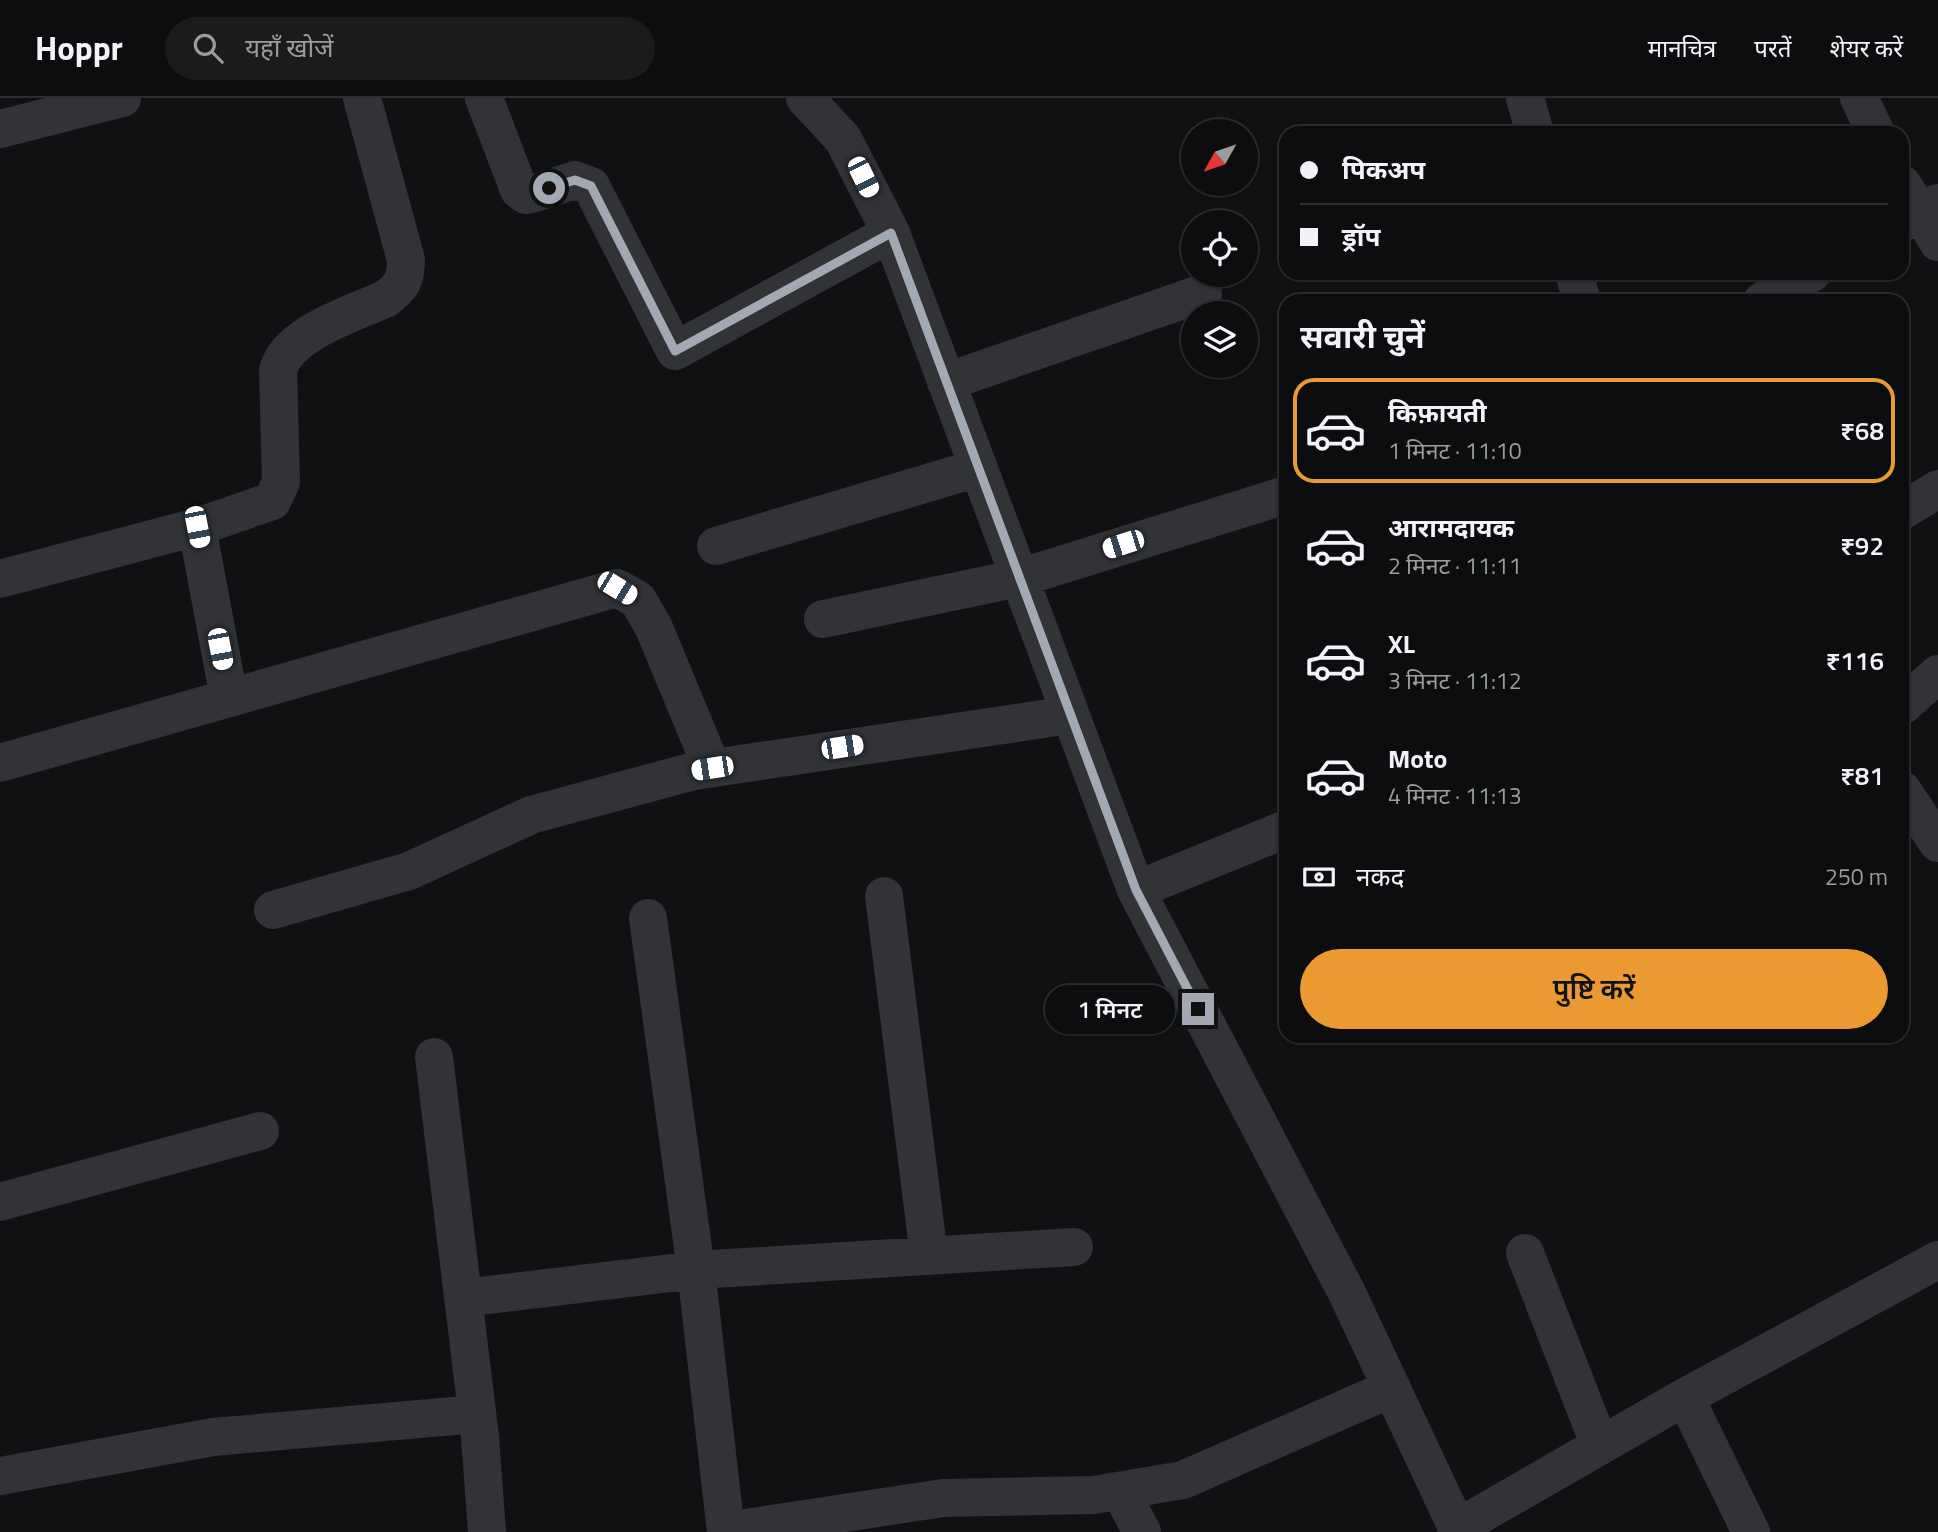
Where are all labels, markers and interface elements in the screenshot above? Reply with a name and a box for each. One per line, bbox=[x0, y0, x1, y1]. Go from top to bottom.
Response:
search box bbox=[165, 17, 655, 80]
text: Hoppr bbox=[35, 23, 123, 73]
text: यहाँ खोजें bbox=[245, 28, 334, 67]
icon: search bbox=[189, 29, 227, 67]
text: मानचित्र bbox=[1648, 30, 1716, 66]
text: परतें bbox=[1754, 30, 1791, 66]
text: शेयर करें bbox=[1829, 30, 1903, 66]
north arrow bbox=[1181, 119, 1258, 196]
map controls bbox=[1181, 119, 1258, 378]
text: पिकअप bbox=[1342, 150, 1425, 189]
car bbox=[845, 154, 882, 200]
route start bbox=[533, 172, 565, 204]
button: locate bbox=[1181, 210, 1258, 287]
text: ड्रॉप bbox=[1342, 217, 1380, 256]
button: layers bbox=[1181, 301, 1258, 378]
text: सवारी चुनें bbox=[1300, 312, 1425, 360]
text: किफ़ायती bbox=[1388, 393, 1487, 432]
icon: car bbox=[1304, 399, 1367, 462]
text: ₹68 bbox=[1840, 411, 1884, 450]
text: 1 मिनट · 11:10 bbox=[1388, 433, 1522, 468]
car bbox=[183, 504, 212, 550]
text: आरामदायक bbox=[1388, 508, 1514, 547]
icon: car bbox=[1304, 514, 1367, 577]
text: ₹92 bbox=[1840, 526, 1884, 565]
car bbox=[1100, 528, 1147, 560]
text: 2 मिनट · 11:11 bbox=[1388, 548, 1522, 583]
car bbox=[594, 568, 641, 608]
text: XL bbox=[1388, 624, 1415, 663]
car bbox=[206, 626, 235, 672]
icon: car bbox=[1304, 629, 1367, 692]
text: ₹116 bbox=[1826, 641, 1884, 680]
text: 3 मिनट · 11:12 bbox=[1388, 663, 1522, 698]
car bbox=[820, 733, 865, 761]
text: Moto bbox=[1388, 739, 1447, 778]
icon: car bbox=[1304, 744, 1367, 807]
car bbox=[690, 754, 735, 782]
text: ₹81 bbox=[1840, 756, 1884, 795]
text: 4 मिनट · 11:13 bbox=[1388, 778, 1522, 813]
text: नकद bbox=[1356, 857, 1404, 896]
icon: cash bbox=[1300, 858, 1338, 896]
text: 250 m bbox=[1825, 859, 1888, 894]
button: पुष्टि करें bbox=[1300, 949, 1888, 1029]
callout: 1 मिनट bbox=[1044, 984, 1174, 1034]
text: 1 मिनट bbox=[1078, 992, 1142, 1027]
route end bbox=[1182, 993, 1214, 1025]

